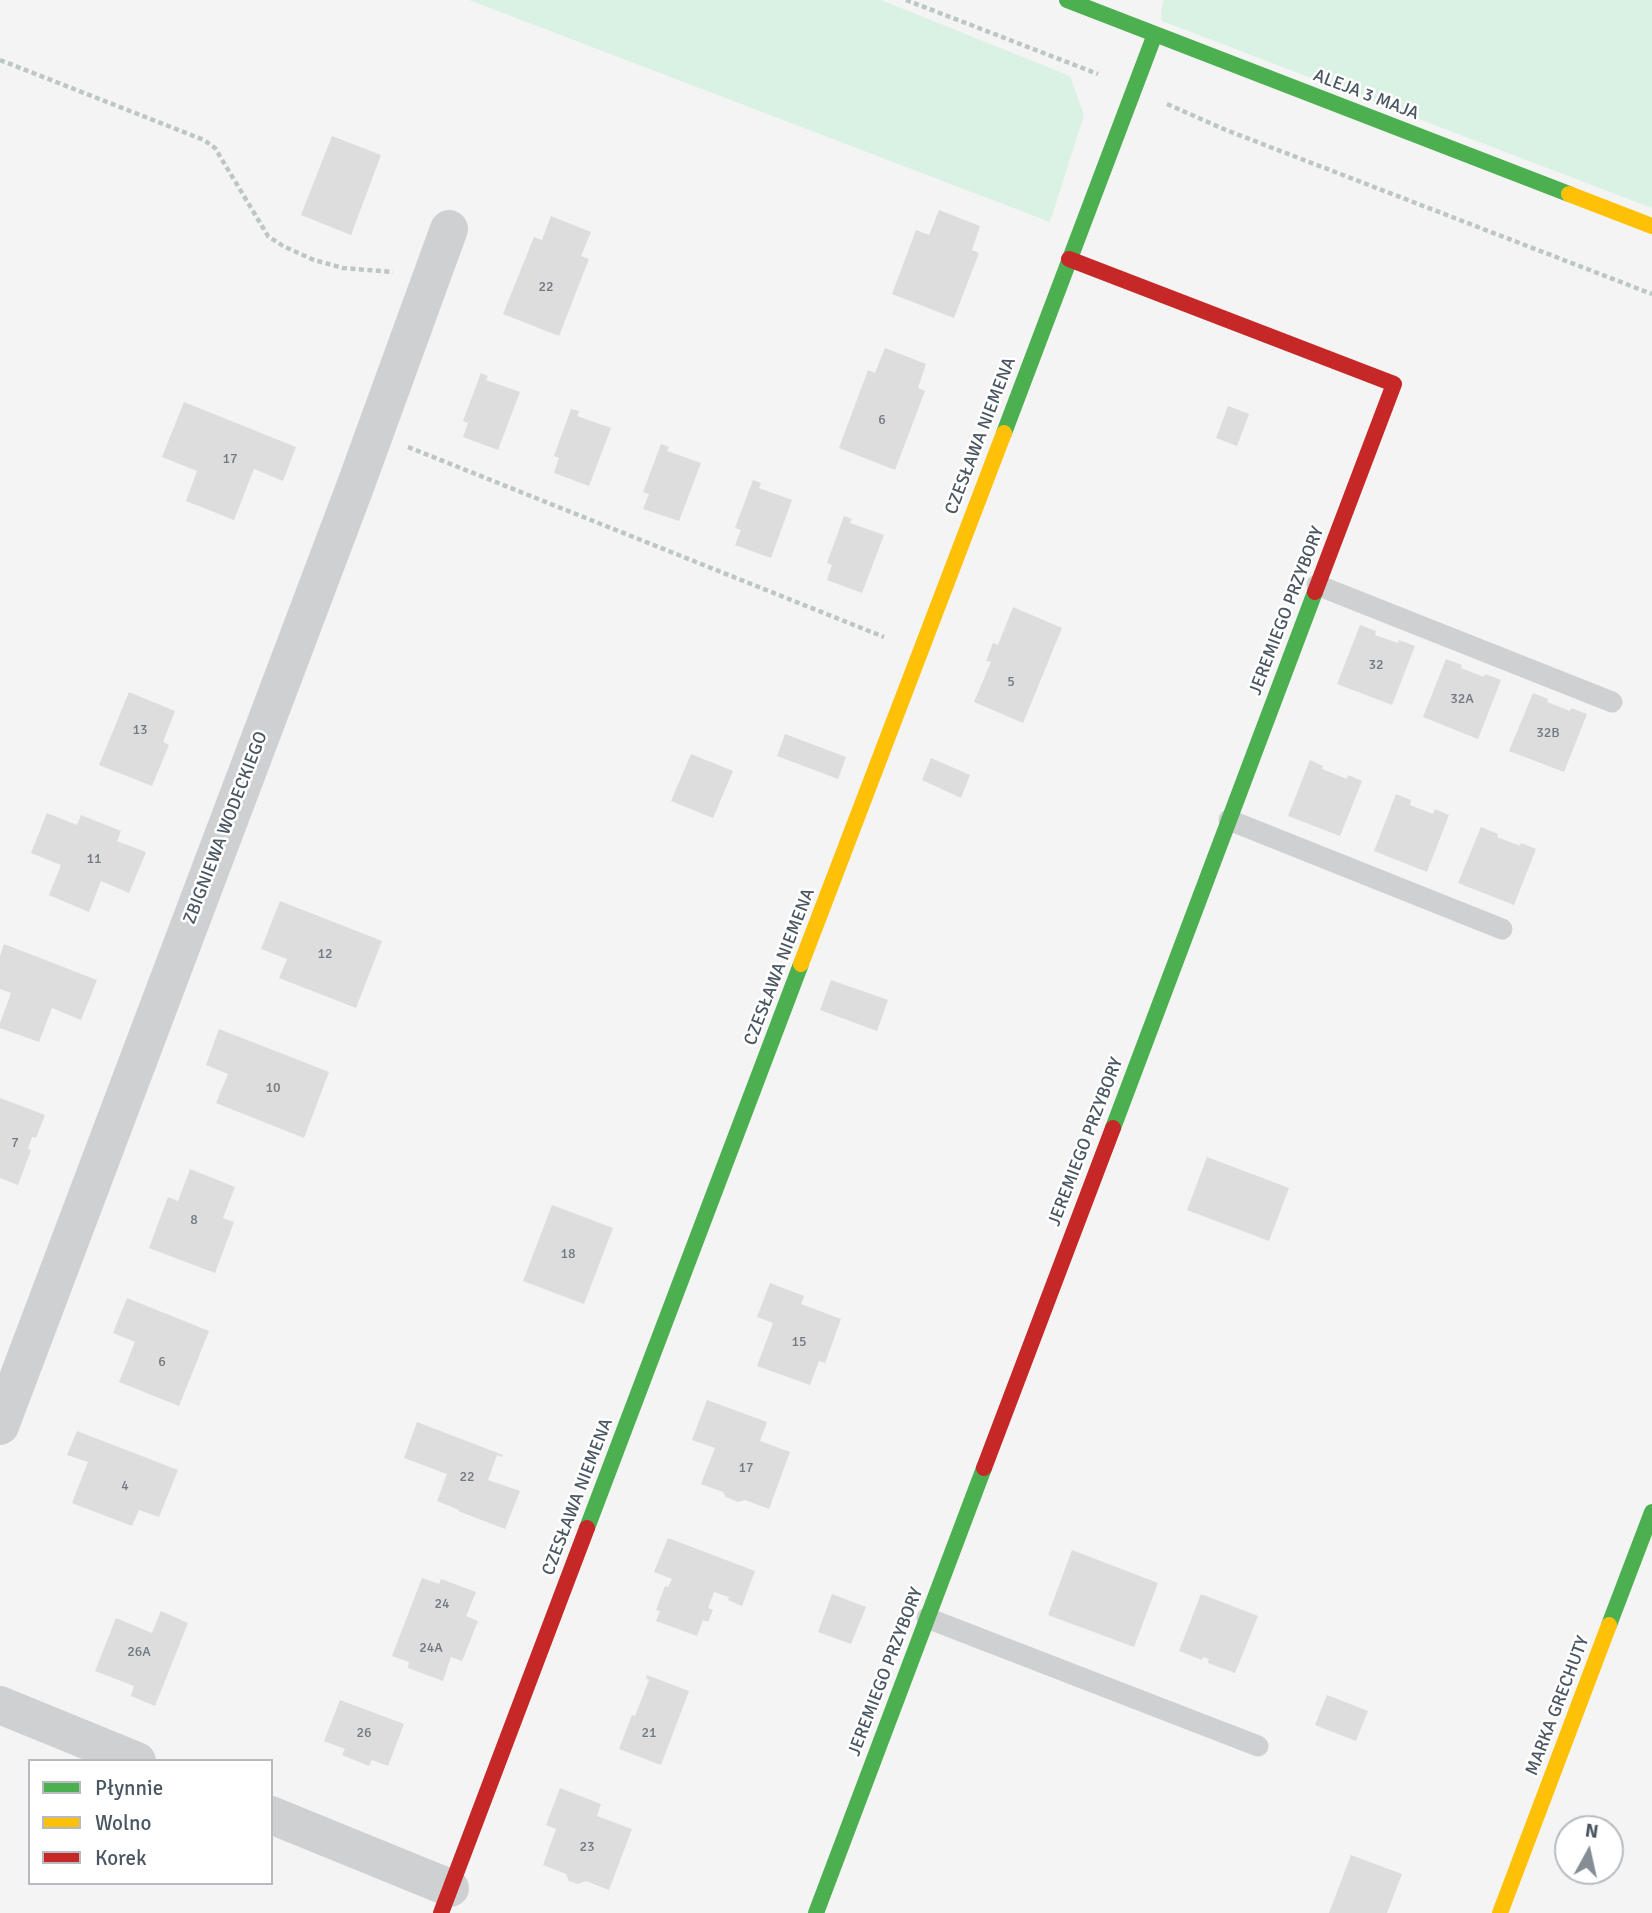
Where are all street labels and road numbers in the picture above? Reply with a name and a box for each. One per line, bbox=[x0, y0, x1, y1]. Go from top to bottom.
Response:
street label: ALEJA 3 MAJA bbox=[1310, 65, 1422, 125]
street label: CZESŁAWA NIEMENA bbox=[941, 354, 1021, 518]
street label: JEREMIEGO PRZYBORY bbox=[1245, 524, 1329, 698]
street label: ZBIGNIEWA WODECKIEGO bbox=[179, 729, 273, 927]
street label: CZESŁAWA NIEMENA bbox=[740, 885, 820, 1049]
street label: JEREMIEGO PRZYBORY bbox=[1044, 1055, 1128, 1229]
street label: CZESŁAWA NIEMENA bbox=[538, 1415, 618, 1579]
street label: JEREMIEGO PRZYBORY bbox=[844, 1585, 928, 1759]
street label: MARKA GRECHUTY bbox=[1521, 1633, 1595, 1779]

